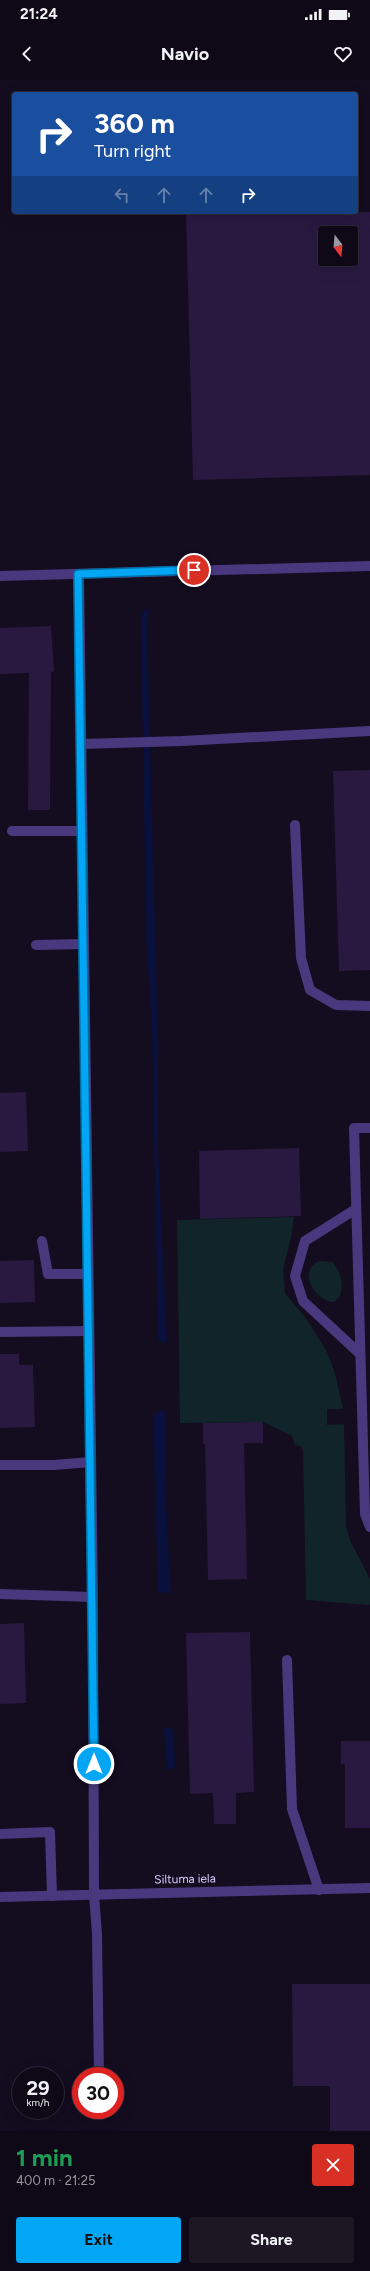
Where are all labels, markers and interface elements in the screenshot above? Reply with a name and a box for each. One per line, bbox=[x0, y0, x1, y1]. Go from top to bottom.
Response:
text: 21:24 bbox=[20, 5, 58, 23]
icon: back bbox=[16, 43, 38, 65]
text: Navio bbox=[161, 43, 209, 65]
icon: heart bbox=[332, 43, 354, 65]
text: 360 m bbox=[94, 106, 175, 140]
icon: right bbox=[28, 108, 80, 160]
text: Turn right bbox=[94, 140, 171, 162]
icon: left bbox=[111, 184, 133, 206]
icon: ahead bbox=[153, 184, 175, 206]
icon: ahead bbox=[195, 184, 217, 206]
icon: right bbox=[237, 184, 259, 206]
north arrow bbox=[318, 226, 358, 266]
map controls bbox=[318, 226, 358, 266]
pin bbox=[177, 553, 211, 587]
icon: arrive bbox=[183, 559, 205, 581]
position arrow bbox=[73, 1743, 115, 1785]
street label: Siltuma iela bbox=[154, 1871, 216, 1887]
speed limit sign: 30 bbox=[72, 2067, 124, 2119]
text: 29 bbox=[26, 2076, 50, 2100]
text: km/h bbox=[27, 2096, 49, 2109]
text: 1 min bbox=[16, 2143, 73, 2172]
button: close bbox=[312, 2144, 354, 2186]
text: 400 m · 21:25 bbox=[16, 2173, 95, 2188]
button: Exit bbox=[16, 2217, 181, 2263]
button: Share bbox=[189, 2217, 354, 2263]

